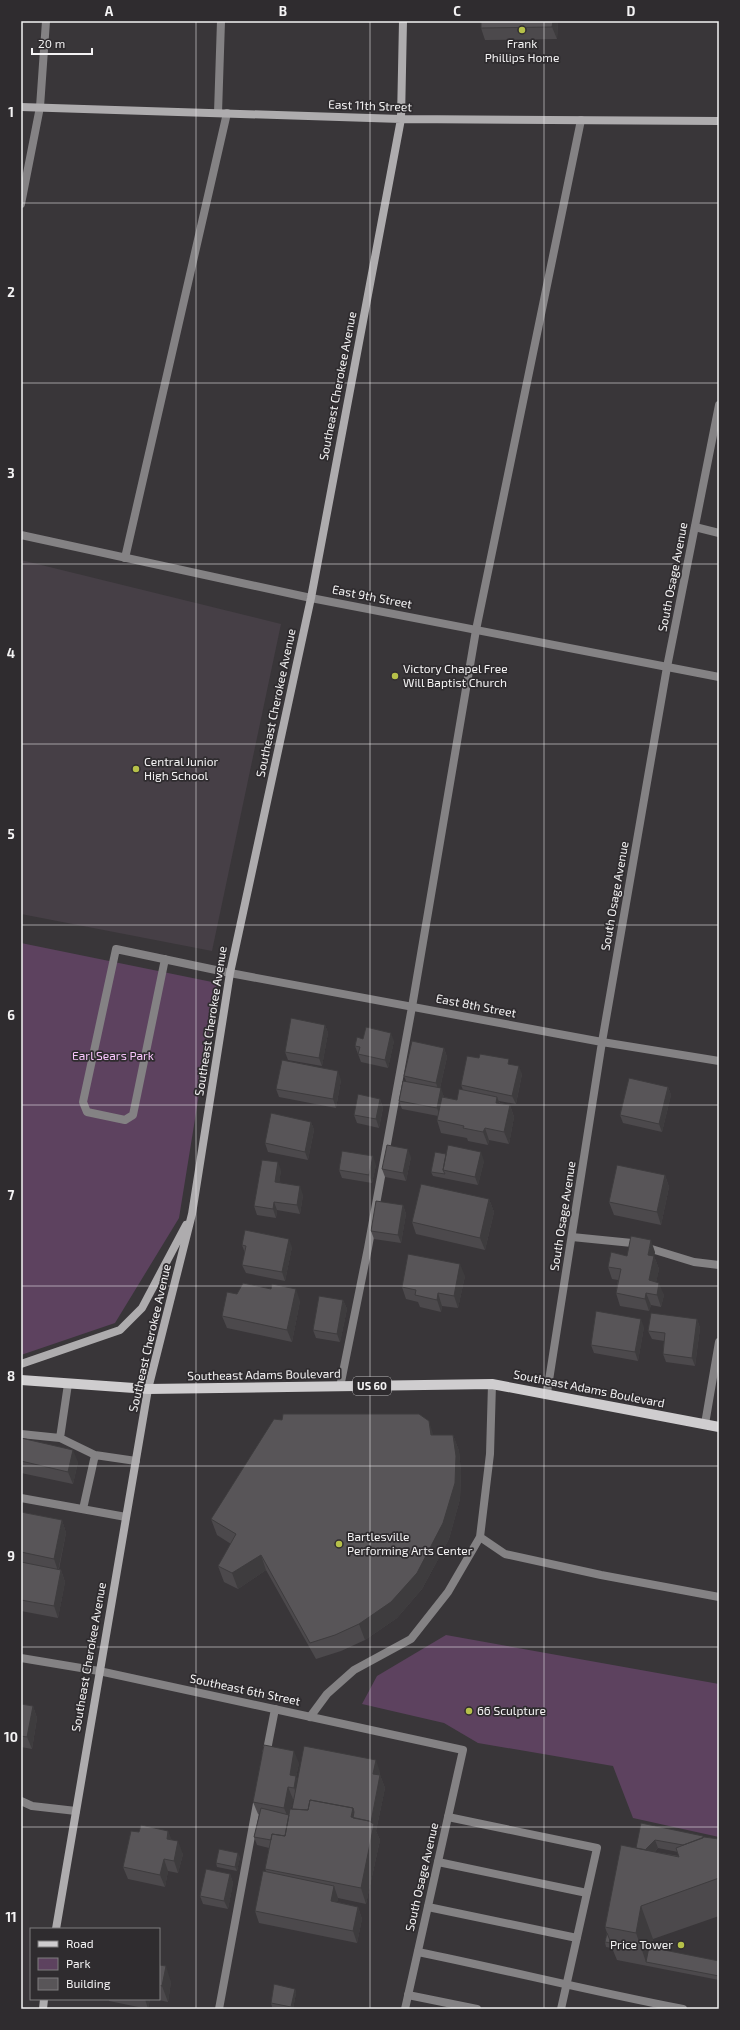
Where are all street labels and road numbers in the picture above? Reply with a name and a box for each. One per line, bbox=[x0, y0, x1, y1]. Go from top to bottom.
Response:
street label: East 11th Street bbox=[328, 97, 413, 113]
street label: Southeast Cherokee Avenue bbox=[316, 310, 358, 461]
street label: South Osage Avenue bbox=[655, 521, 689, 633]
street label: East 9th Street bbox=[331, 581, 414, 611]
street label: Southeast Cherokee Avenue bbox=[252, 627, 298, 778]
street label: South Osage Avenue bbox=[597, 840, 631, 952]
street label: Southeast Cherokee Avenue bbox=[191, 945, 229, 1097]
street label: East 8th Street bbox=[435, 990, 518, 1020]
street label: South Osage Avenue bbox=[546, 1160, 578, 1272]
street label: Southeast Cherokee Avenue bbox=[125, 1262, 173, 1413]
street label: Southeast Adams Boulevard bbox=[187, 1366, 341, 1382]
street label: Southeast Adams Boulevard bbox=[512, 1366, 666, 1410]
road number: US 60 bbox=[353, 1377, 391, 1395]
street label: Southeast Cherokee Avenue bbox=[68, 1581, 108, 1733]
street label: Southeast 6th Street bbox=[189, 1670, 302, 1708]
street label: South Osage Avenue bbox=[402, 1821, 440, 1932]

